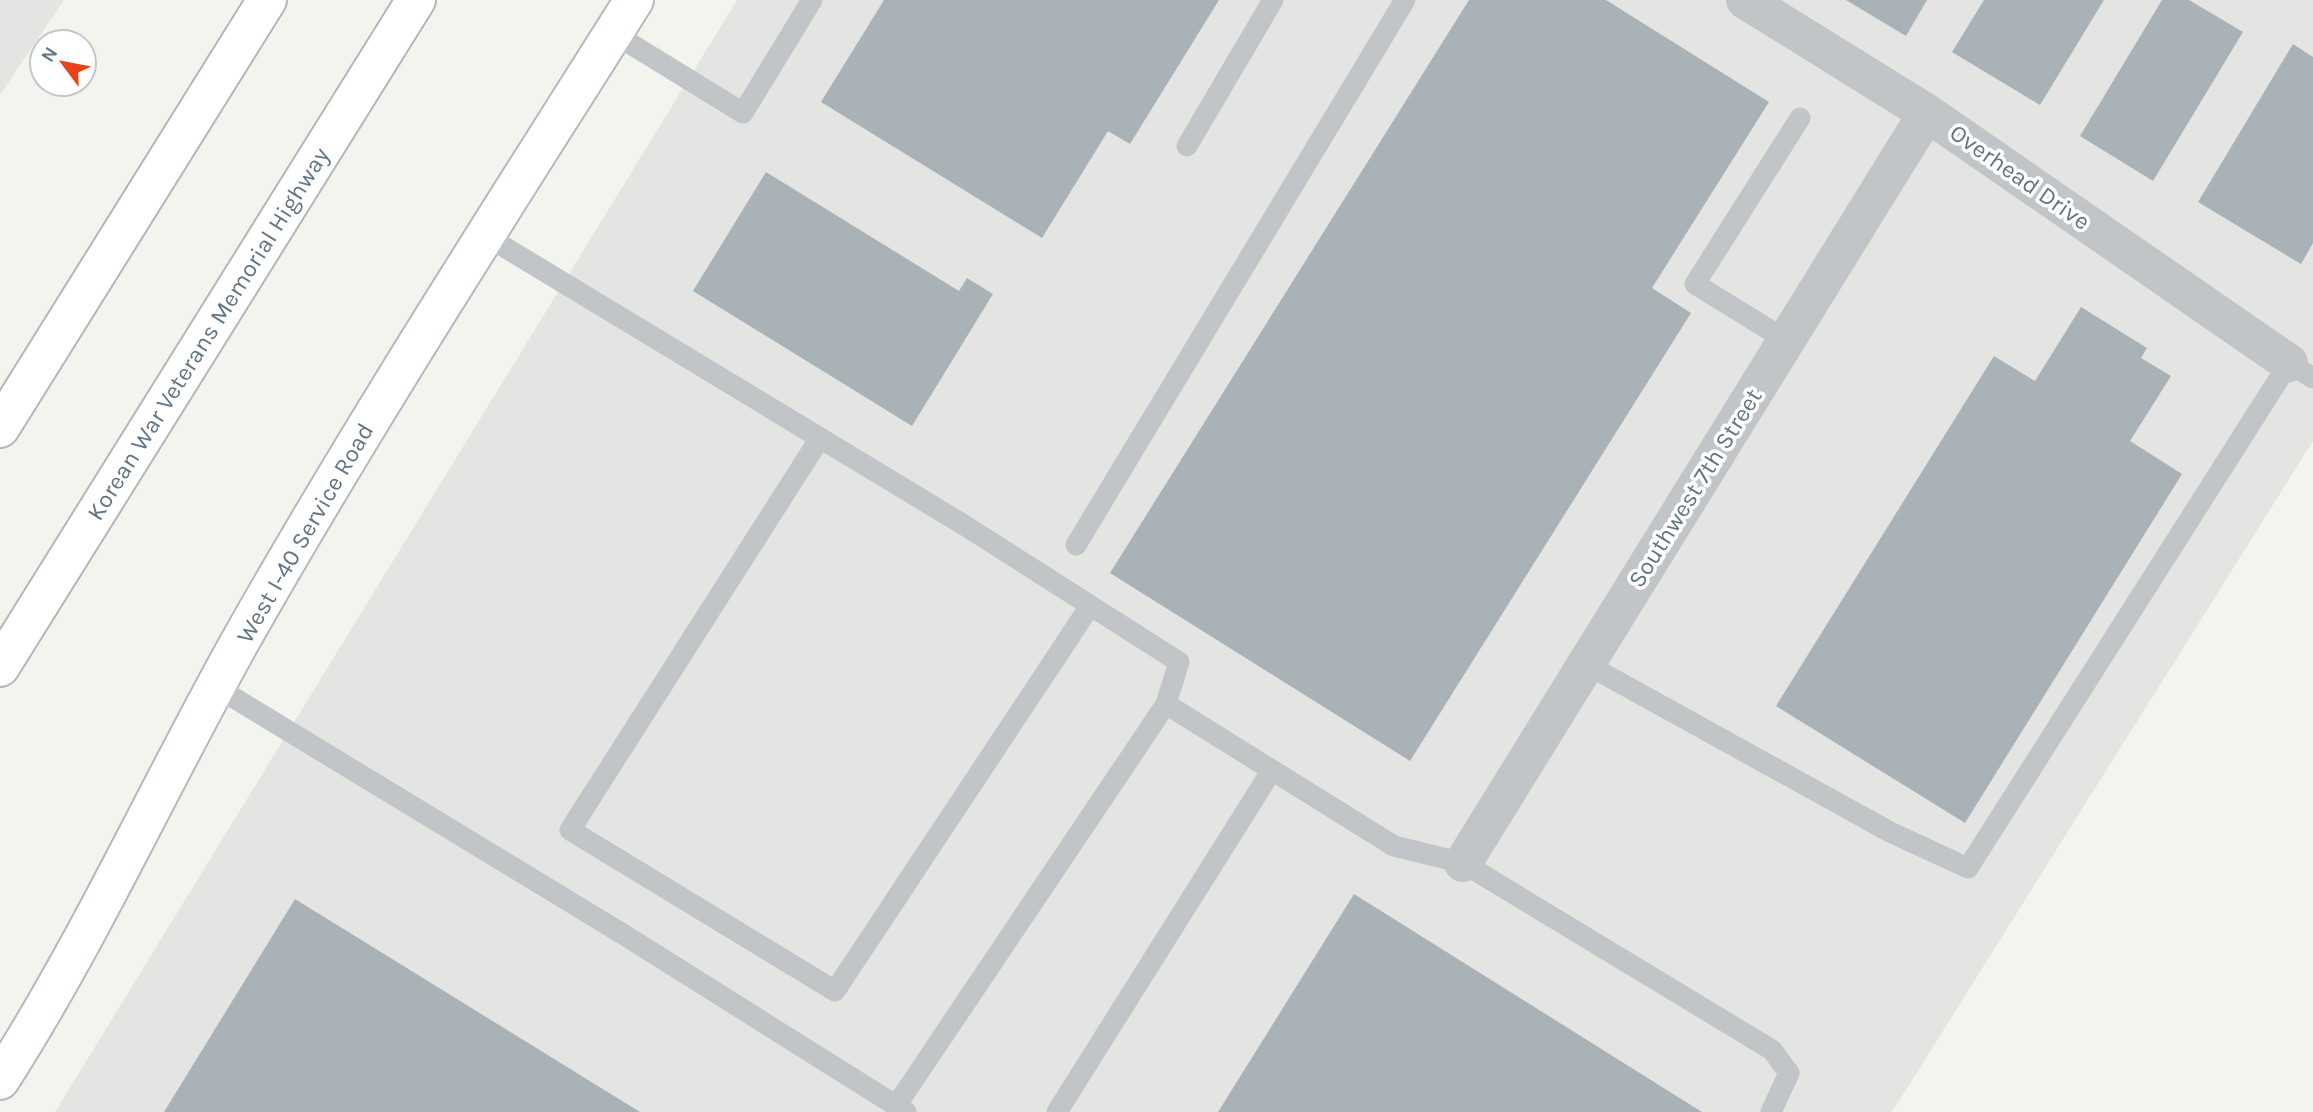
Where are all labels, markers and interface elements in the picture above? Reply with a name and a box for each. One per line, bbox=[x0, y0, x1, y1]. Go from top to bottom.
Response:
north arrow bbox=[28, 28, 98, 98]
text: N bbox=[36, 43, 62, 66]
street label: Overhead Drive bbox=[1945, 118, 2095, 236]
street label: Korean War Veterans Memorial Highway bbox=[81, 142, 335, 526]
street label: Southwest 7th Street bbox=[1622, 383, 1768, 593]
street label: West I-40 Service Road bbox=[231, 418, 379, 648]

